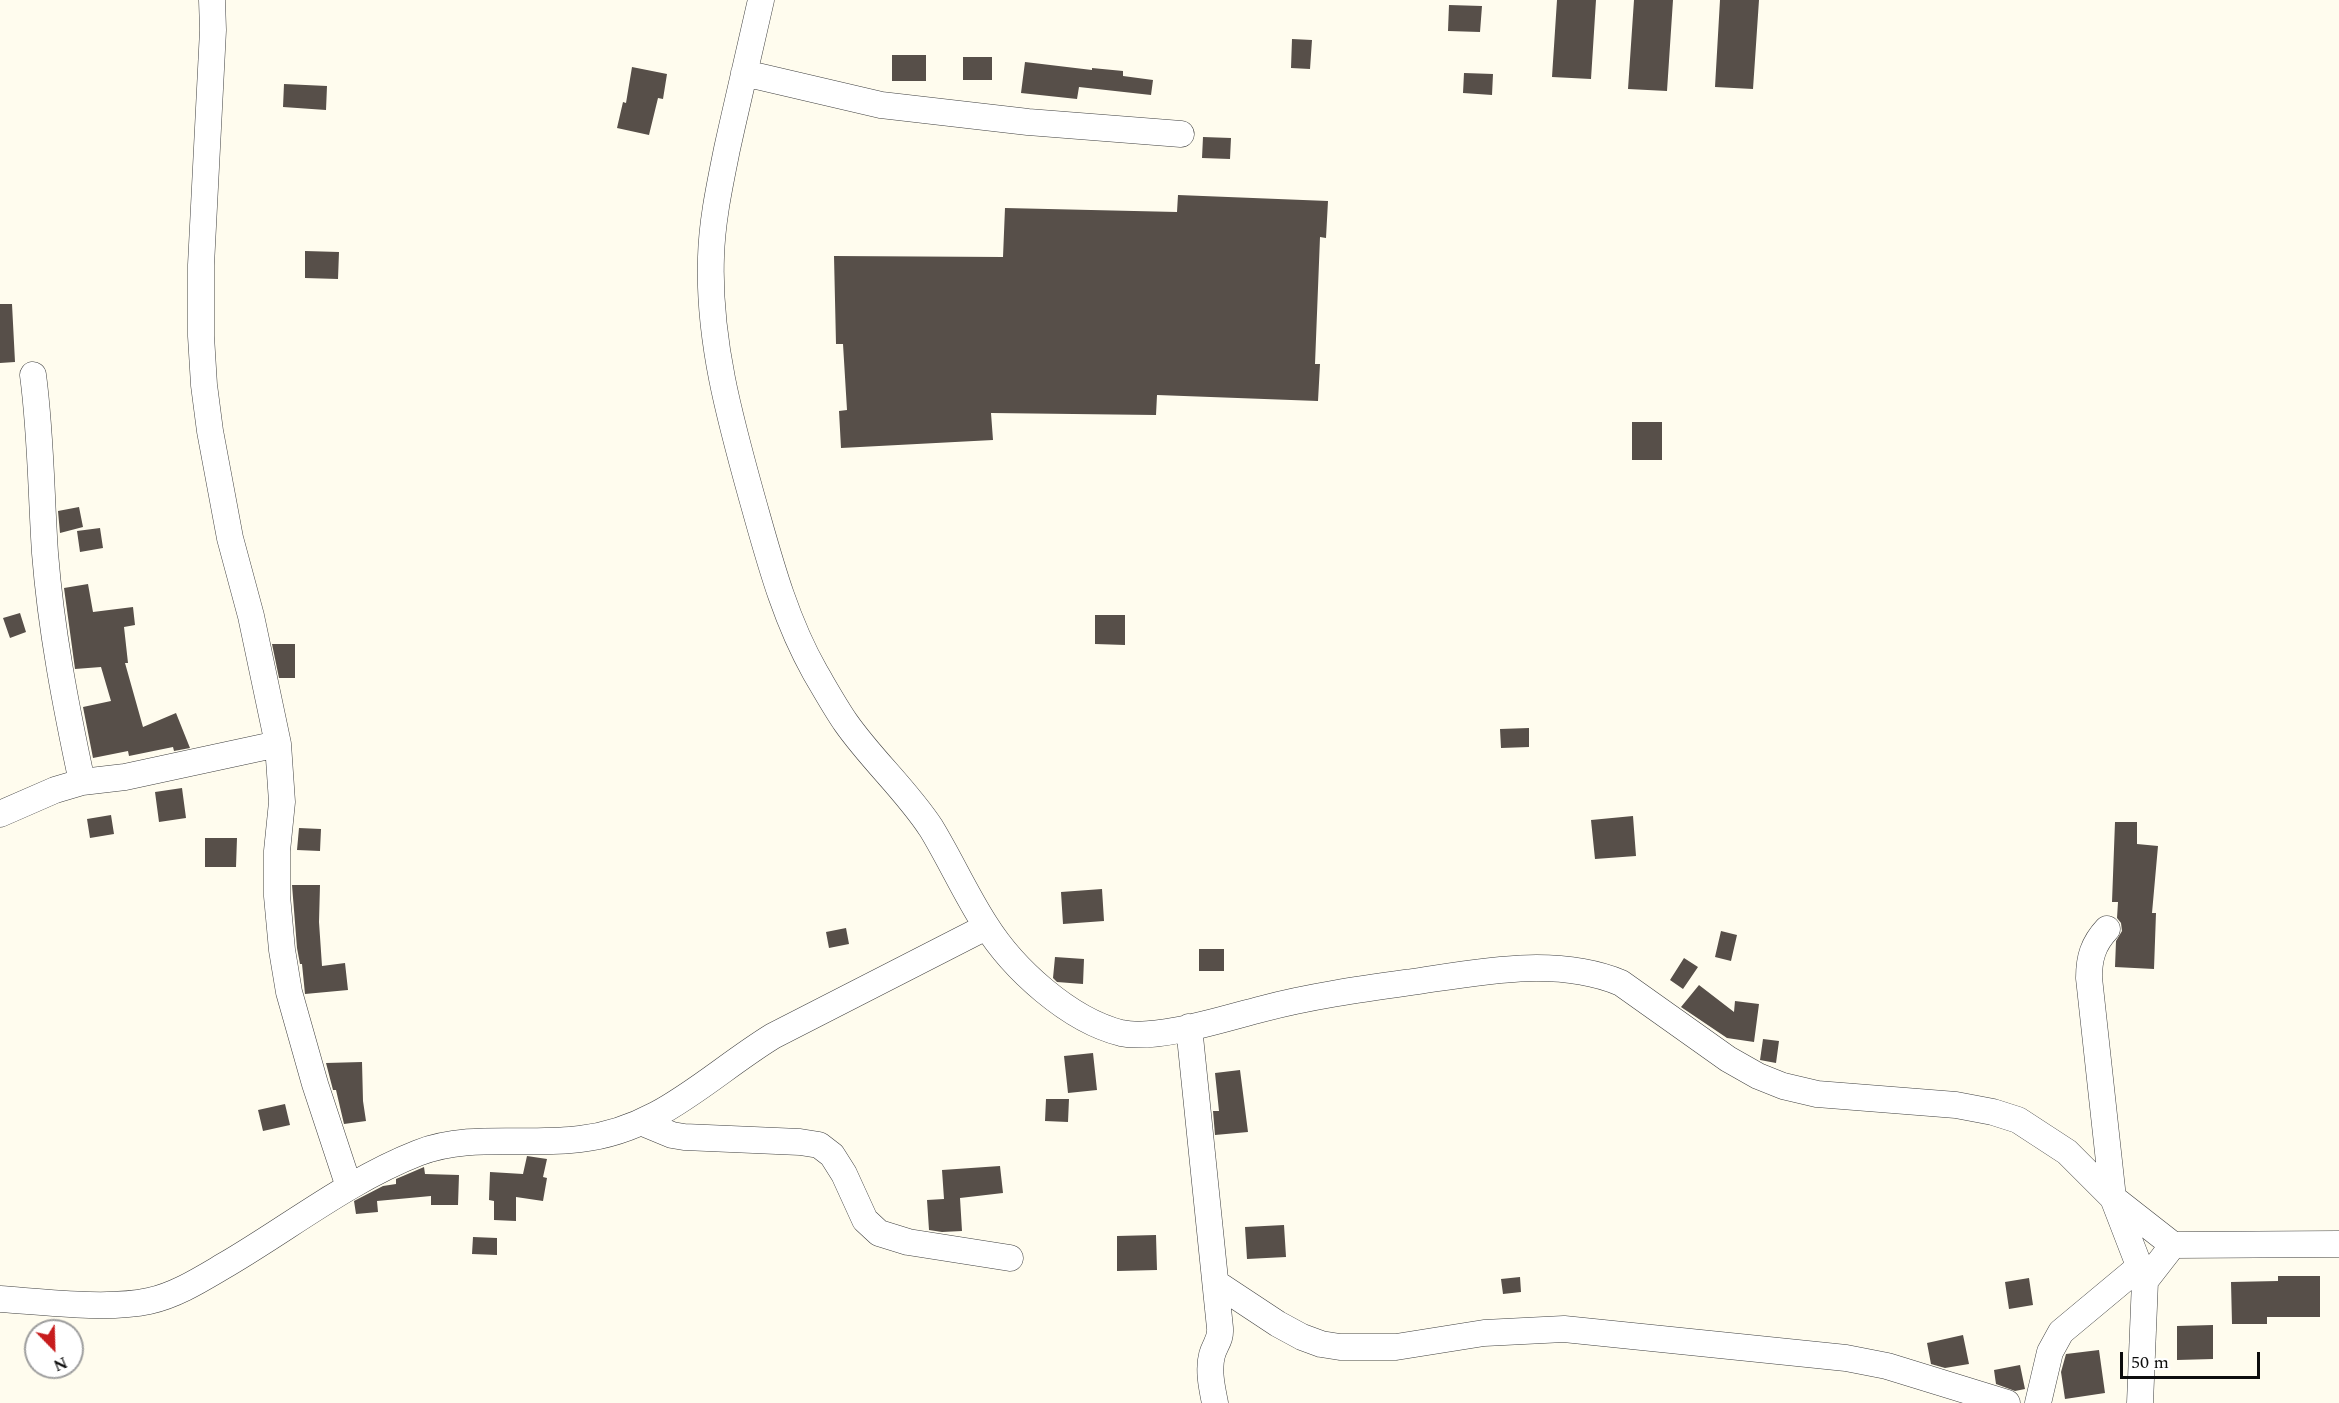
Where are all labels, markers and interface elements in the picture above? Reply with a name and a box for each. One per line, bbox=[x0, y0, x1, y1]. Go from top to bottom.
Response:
north arrow bbox=[24, 1319, 84, 1379]
scale bar bbox=[2123, 1340, 2262, 1378]
text: 50 m bbox=[2131, 1349, 2169, 1376]
text: N bbox=[50, 1350, 71, 1377]

